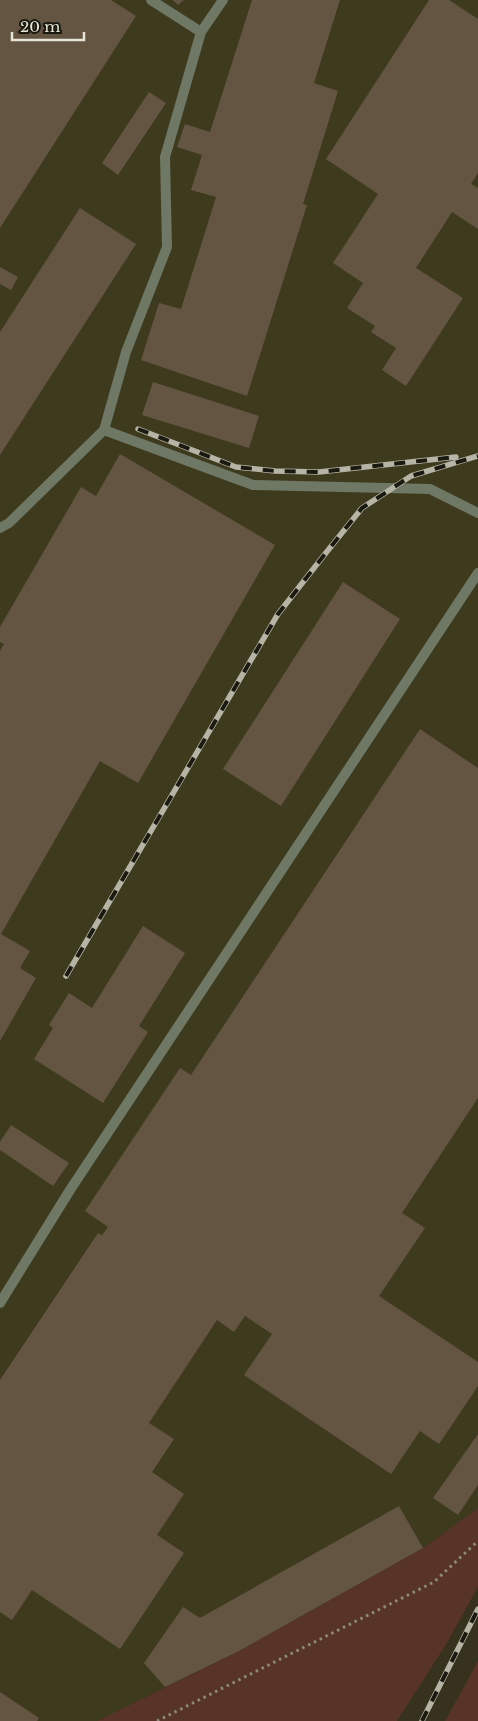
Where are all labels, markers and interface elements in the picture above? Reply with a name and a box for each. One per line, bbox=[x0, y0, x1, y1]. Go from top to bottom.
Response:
scale bar bbox=[12, 10, 85, 42]
text: 20 m bbox=[20, 17, 60, 36]

